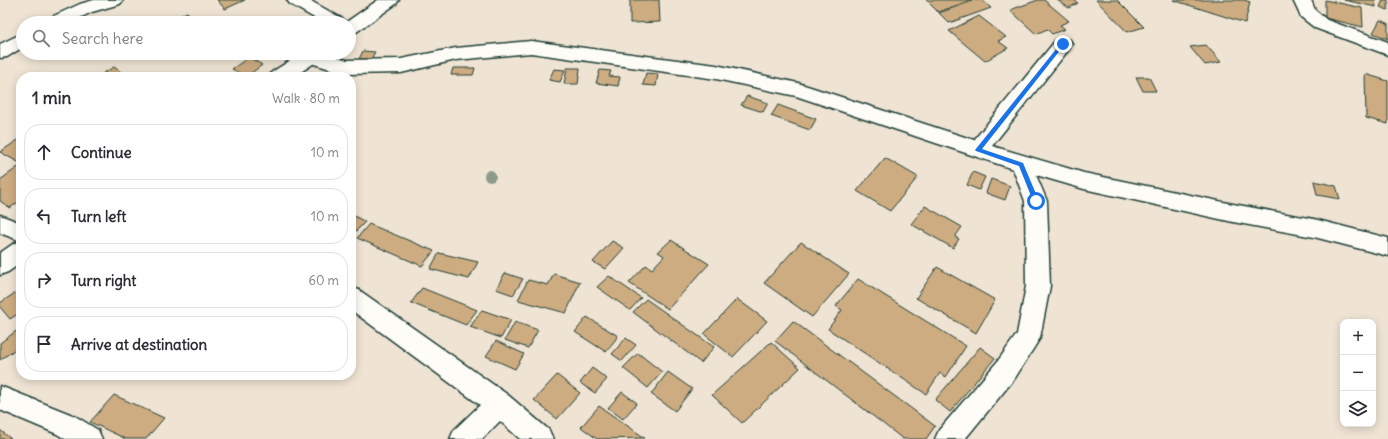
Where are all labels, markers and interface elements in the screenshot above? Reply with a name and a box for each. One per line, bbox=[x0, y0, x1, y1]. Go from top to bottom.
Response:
search box bbox=[16, 16, 356, 60]
icon: search bbox=[30, 27, 52, 49]
text: Search here bbox=[62, 29, 143, 48]
route end bbox=[1054, 35, 1072, 53]
text: 1 min bbox=[32, 87, 71, 109]
text: Walk · 80 m bbox=[272, 90, 340, 107]
icon: ahead bbox=[33, 141, 55, 163]
text: Continue bbox=[71, 143, 132, 162]
text: 10 m bbox=[311, 144, 339, 161]
route start bbox=[1027, 192, 1045, 210]
icon: left bbox=[33, 205, 55, 227]
text: Turn left bbox=[71, 207, 126, 226]
text: 10 m bbox=[311, 208, 339, 225]
icon: right bbox=[33, 269, 55, 291]
text: Turn right bbox=[71, 271, 136, 290]
text: 60 m bbox=[308, 272, 339, 289]
map controls bbox=[1340, 319, 1376, 427]
button: + bbox=[1340, 319, 1376, 355]
icon: arrive bbox=[33, 333, 55, 355]
text: Arrive at destination bbox=[71, 335, 207, 354]
button: − bbox=[1340, 355, 1376, 391]
button: layers bbox=[1340, 391, 1376, 427]

